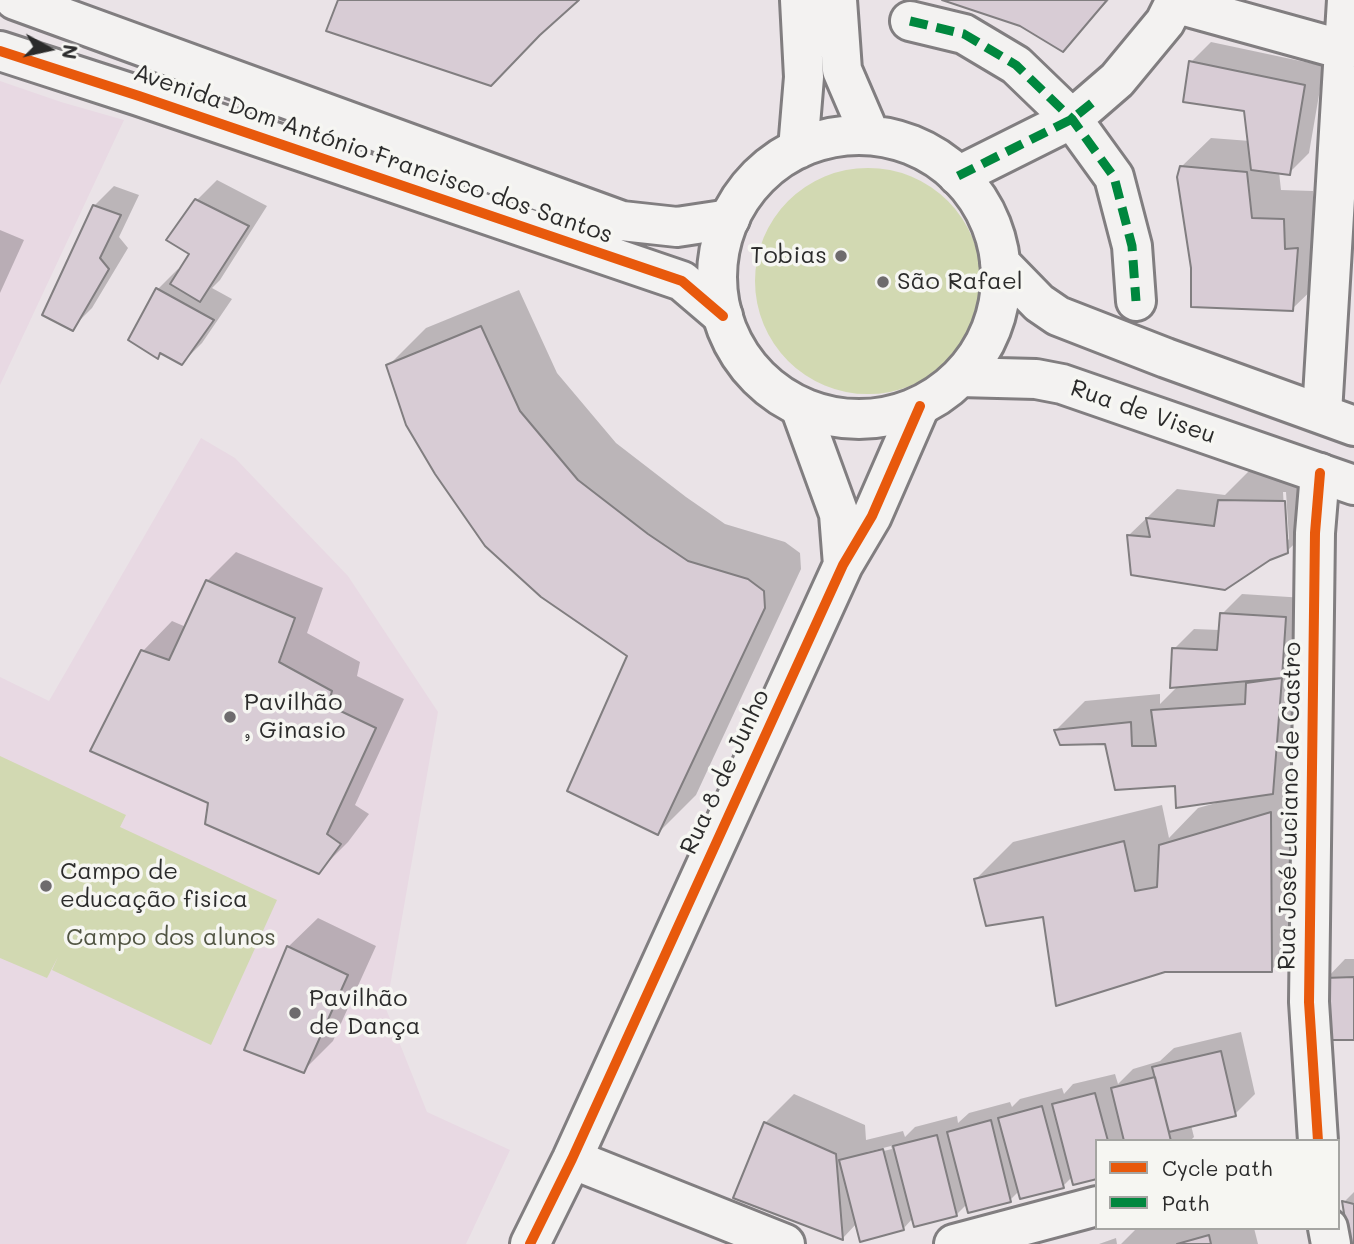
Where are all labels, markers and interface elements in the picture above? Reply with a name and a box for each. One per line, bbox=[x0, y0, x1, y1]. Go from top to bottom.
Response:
north arrow bbox=[14, 14, 84, 84]
text: N bbox=[57, 43, 84, 61]
street label: Avenida Dom António Francisco dos Santos bbox=[130, 58, 616, 250]
place label: Tobias bbox=[750, 242, 827, 270]
marker: Tobias bbox=[833, 248, 849, 264]
place label: São Rafael bbox=[897, 268, 1023, 296]
marker: São Rafael bbox=[875, 274, 891, 290]
street label: Rua de Viseu bbox=[1067, 374, 1219, 450]
street label: Rua José Luciano de Castro bbox=[1273, 642, 1307, 970]
street label: Rua 8 de Junho bbox=[674, 685, 776, 859]
place label: Pavilhão , Ginasio bbox=[244, 689, 345, 745]
marker: Pavilhão , Ginasio bbox=[222, 709, 238, 725]
place label: Campo de educação fisica bbox=[60, 858, 248, 914]
marker: Campo de educação fisica bbox=[38, 878, 54, 894]
park label: Campo dos alunos bbox=[66, 924, 276, 952]
place label: Pavilhão de Dança bbox=[309, 985, 421, 1041]
marker: Pavilhão de Dança bbox=[287, 1005, 303, 1021]
legend bbox=[1095, 1139, 1340, 1230]
text: Cycle path bbox=[1162, 1154, 1272, 1181]
text: Path bbox=[1162, 1189, 1209, 1216]

